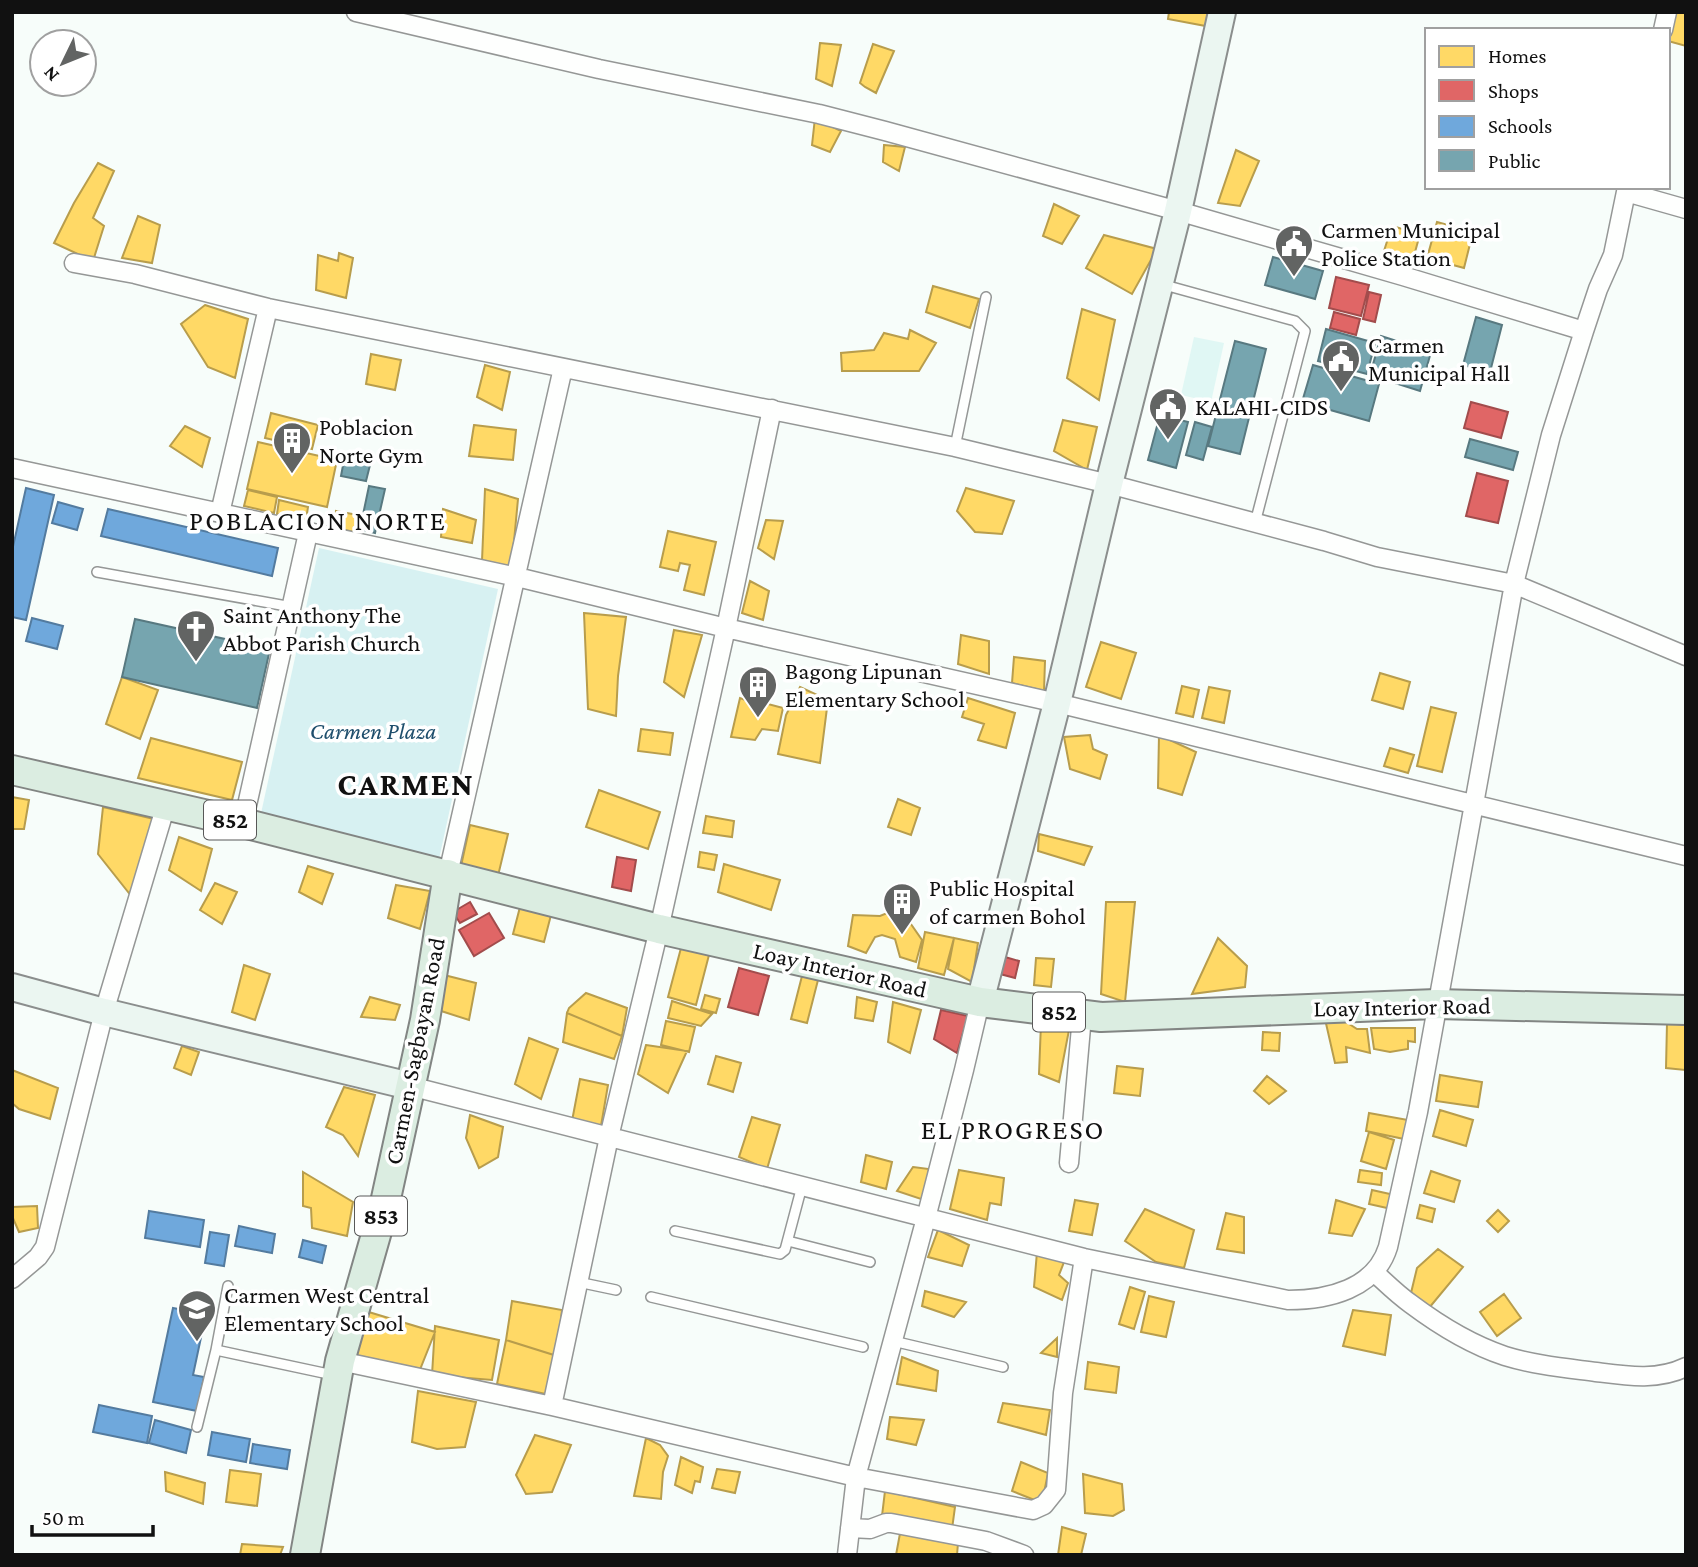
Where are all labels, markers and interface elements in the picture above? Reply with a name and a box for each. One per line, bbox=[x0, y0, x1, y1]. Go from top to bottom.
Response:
north arrow bbox=[28, 28, 98, 98]
legend bbox=[1425, 28, 1670, 189]
text: Homes bbox=[1488, 44, 1547, 68]
text: N bbox=[39, 62, 63, 86]
text: Shops bbox=[1488, 79, 1539, 103]
text: Schools bbox=[1488, 114, 1552, 138]
text: Public bbox=[1488, 149, 1540, 173]
place label: Carmen Municipal Police Station bbox=[1321, 216, 1500, 271]
public building icon: Carmen Municipal Police Station bbox=[1273, 223, 1315, 278]
place label: Carmen Municipal Hall bbox=[1368, 331, 1510, 386]
public building icon: Carmen Municipal Hall bbox=[1320, 338, 1362, 393]
public building icon: KALAHI-CIDS bbox=[1147, 386, 1189, 441]
place label: KALAHI-CIDS bbox=[1195, 393, 1328, 420]
place label: Poblacion Norte Gym bbox=[319, 413, 423, 468]
building icon: Poblacion Norte Gym bbox=[271, 420, 313, 475]
district label: POBLACION NORTE bbox=[189, 505, 447, 536]
place label: Saint Anthony The Abbot Parish Church bbox=[223, 601, 421, 656]
church icon: Saint Anthony The Abbot Parish Church bbox=[175, 608, 217, 663]
place label: Bagong Lipunan Elementary School bbox=[785, 657, 965, 712]
building icon: Bagong Lipunan Elementary School bbox=[737, 664, 779, 719]
park label: Carmen Plaza bbox=[310, 717, 436, 744]
district label: CARMEN bbox=[337, 766, 475, 802]
road number: 852 bbox=[204, 800, 256, 840]
place label: Public Hospital of carmen Bohol bbox=[929, 874, 1085, 929]
building icon: Public Hospital of carmen Bohol bbox=[881, 881, 923, 936]
street label: Carmen-Sagbayan Road bbox=[379, 935, 450, 1167]
street label: Loay Interior Road bbox=[751, 936, 930, 1003]
street label: Loay Interior Road bbox=[1313, 991, 1491, 1022]
road number: 852 bbox=[1033, 993, 1085, 1032]
district label: EL PROGRESO bbox=[921, 1114, 1105, 1145]
road number: 853 bbox=[355, 1196, 407, 1236]
place label: Carmen West Central Elementary School bbox=[224, 1281, 429, 1336]
school or university icon: Carmen West Central Elementary School bbox=[176, 1288, 218, 1343]
scale bar bbox=[32, 1494, 152, 1538]
text: 50 m bbox=[42, 1506, 85, 1530]

